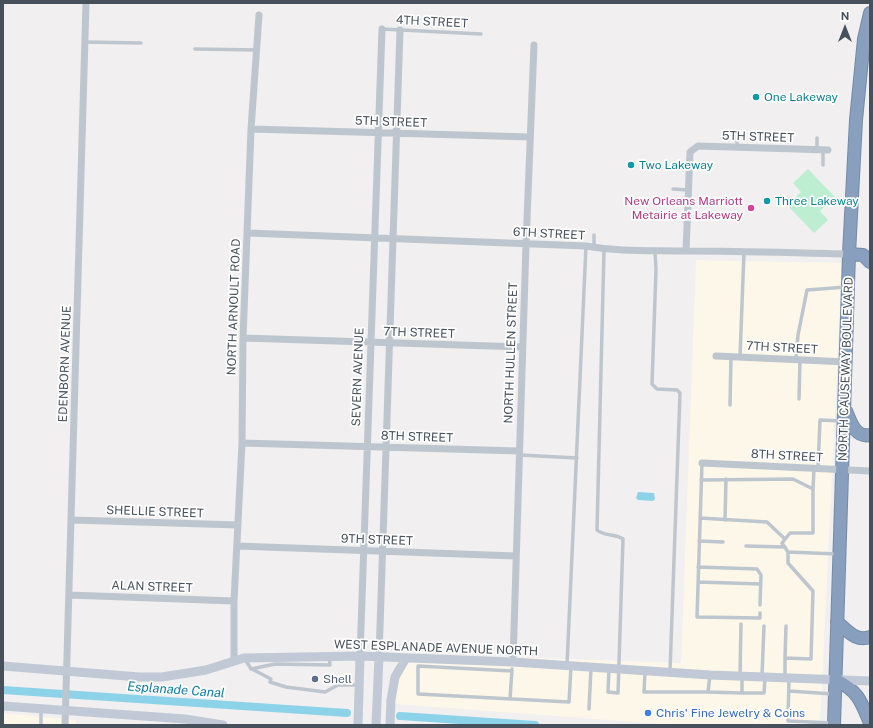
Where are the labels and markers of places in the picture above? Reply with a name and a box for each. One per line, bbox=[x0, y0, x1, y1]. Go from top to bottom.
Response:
place label: One Lakeway bbox=[764, 90, 838, 104]
marker: One Lakeway bbox=[751, 92, 761, 102]
place label: Two Lakeway bbox=[639, 158, 713, 172]
marker: Two Lakeway bbox=[626, 160, 636, 170]
place label: New Orleans Marriott Metairie at Lakeway bbox=[624, 194, 743, 222]
place label: Three Lakeway bbox=[775, 194, 859, 208]
marker: Three Lakeway bbox=[762, 196, 772, 206]
marker: New Orleans Marriott Metairie at Lakeway bbox=[746, 203, 756, 213]
place label: Shell bbox=[323, 672, 352, 686]
marker: Shell bbox=[310, 674, 320, 684]
place label: Chris' Fine Jewelry & Coins bbox=[656, 706, 805, 720]
marker: Chris' Fine Jewelry & Coins bbox=[643, 708, 653, 718]

